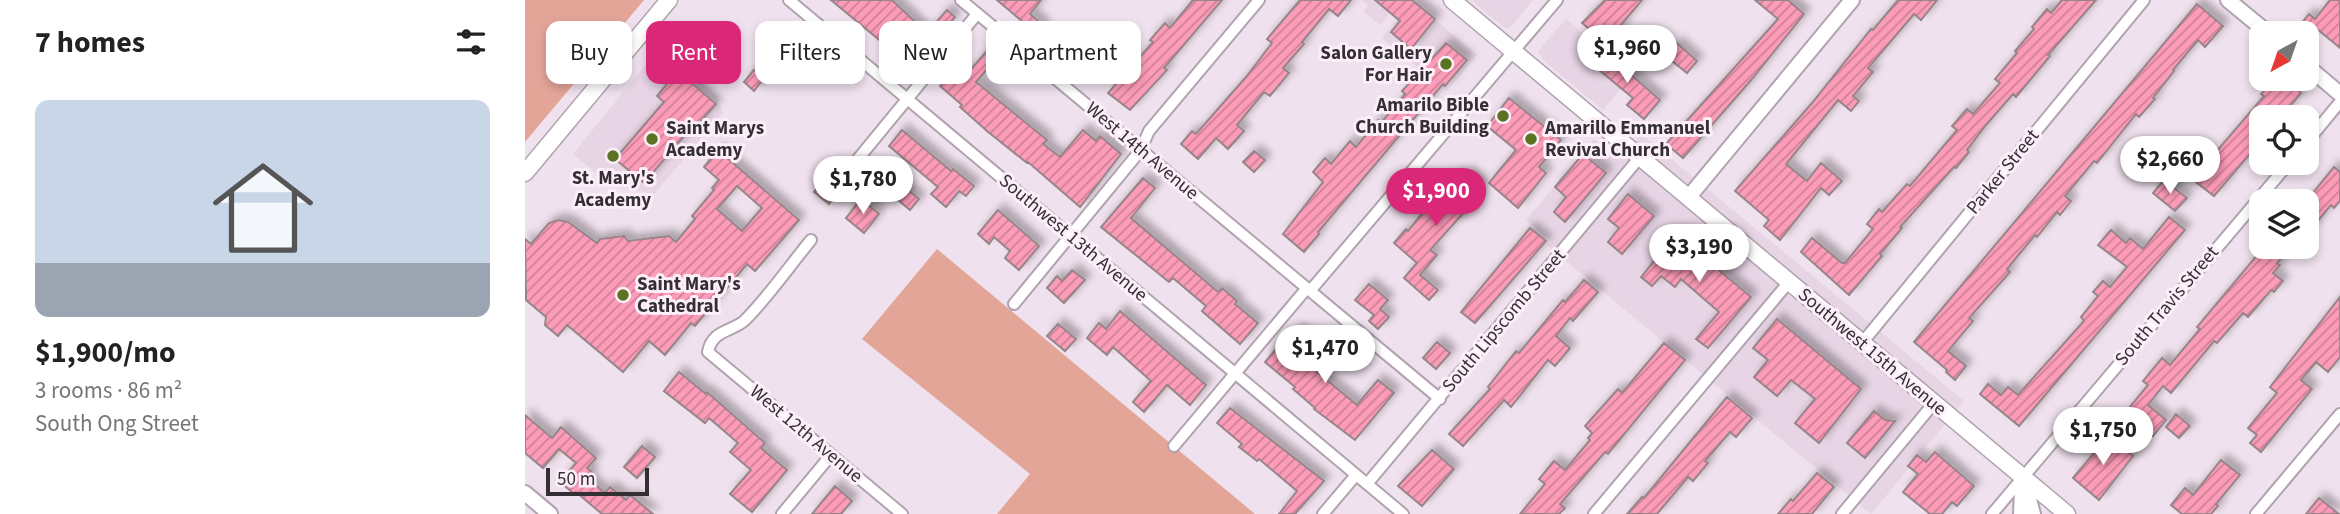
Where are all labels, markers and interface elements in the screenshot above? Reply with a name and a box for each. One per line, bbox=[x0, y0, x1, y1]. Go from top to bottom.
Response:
text: 7 homes bbox=[35, 21, 145, 64]
chip: Buy bbox=[546, 21, 632, 84]
chip: Rent bbox=[646, 21, 741, 84]
chip: Filters bbox=[755, 21, 865, 84]
chip: New bbox=[879, 21, 972, 84]
chip: Apartment bbox=[986, 21, 1141, 84]
north arrow bbox=[2249, 21, 2319, 91]
map controls bbox=[2249, 21, 2319, 259]
icon: filters bbox=[452, 23, 490, 61]
pin: $1,960 bbox=[1570, 25, 1684, 85]
text: $1,960 bbox=[1593, 31, 1661, 64]
place label: Salon Gallery For Hair bbox=[1320, 40, 1432, 89]
marker: Salon Gallery For Hair bbox=[1438, 56, 1454, 72]
place label: Amarilo Bible Church Building bbox=[1355, 92, 1489, 141]
street label: West 14th Avenue bbox=[1080, 96, 1204, 206]
button: locate bbox=[2249, 105, 2319, 175]
marker: Amarilo Bible Church Building bbox=[1495, 108, 1511, 124]
place label: Saint Marys Academy bbox=[665, 115, 764, 164]
place label: Amarillo Emmanuel Revival Church bbox=[1544, 115, 1711, 164]
street label: Parker Street bbox=[1960, 123, 2046, 220]
marker: Saint Marys Academy bbox=[644, 131, 660, 147]
marker: Amarillo Emmanuel Revival Church bbox=[1523, 131, 1539, 147]
pin: $2,660 bbox=[2113, 136, 2227, 196]
text: $2,660 bbox=[2136, 142, 2204, 175]
icon: home bbox=[200, 145, 326, 271]
marker: St. Mary's Academy bbox=[605, 148, 621, 164]
pin: $1,780 bbox=[806, 156, 920, 216]
text: $1,780 bbox=[829, 162, 897, 195]
place label: St. Mary's Academy bbox=[572, 165, 654, 214]
street label: Southwest 13th Avenue bbox=[993, 168, 1153, 308]
pin: $1,900 bbox=[1379, 168, 1493, 228]
text: $1,900 bbox=[1402, 174, 1470, 207]
button: layers bbox=[2249, 189, 2319, 259]
pin: $3,190 bbox=[1642, 224, 1756, 284]
text: $3,190 bbox=[1665, 230, 1733, 263]
street label: South Travis Street bbox=[2109, 240, 2226, 372]
street label: South Lipscomb Street bbox=[1436, 243, 1573, 399]
place label: Saint Mary's Cathedral bbox=[637, 271, 741, 320]
street label: Southwest 15th Avenue bbox=[1792, 282, 1952, 422]
marker: Saint Mary's Cathedral bbox=[615, 287, 631, 303]
pin: $1,470 bbox=[1268, 326, 1382, 385]
text: $1,900/mo bbox=[35, 331, 176, 374]
text: $1,470 bbox=[1291, 331, 1359, 364]
text: 3 rooms · 86 m² bbox=[35, 374, 182, 407]
street label: West 12th Avenue bbox=[744, 379, 868, 489]
text: South Ong Street bbox=[35, 407, 199, 440]
pin: $1,750 bbox=[2046, 407, 2160, 467]
text: $1,750 bbox=[2069, 413, 2137, 446]
scale bar bbox=[546, 465, 649, 497]
text: 50 m bbox=[557, 466, 595, 493]

